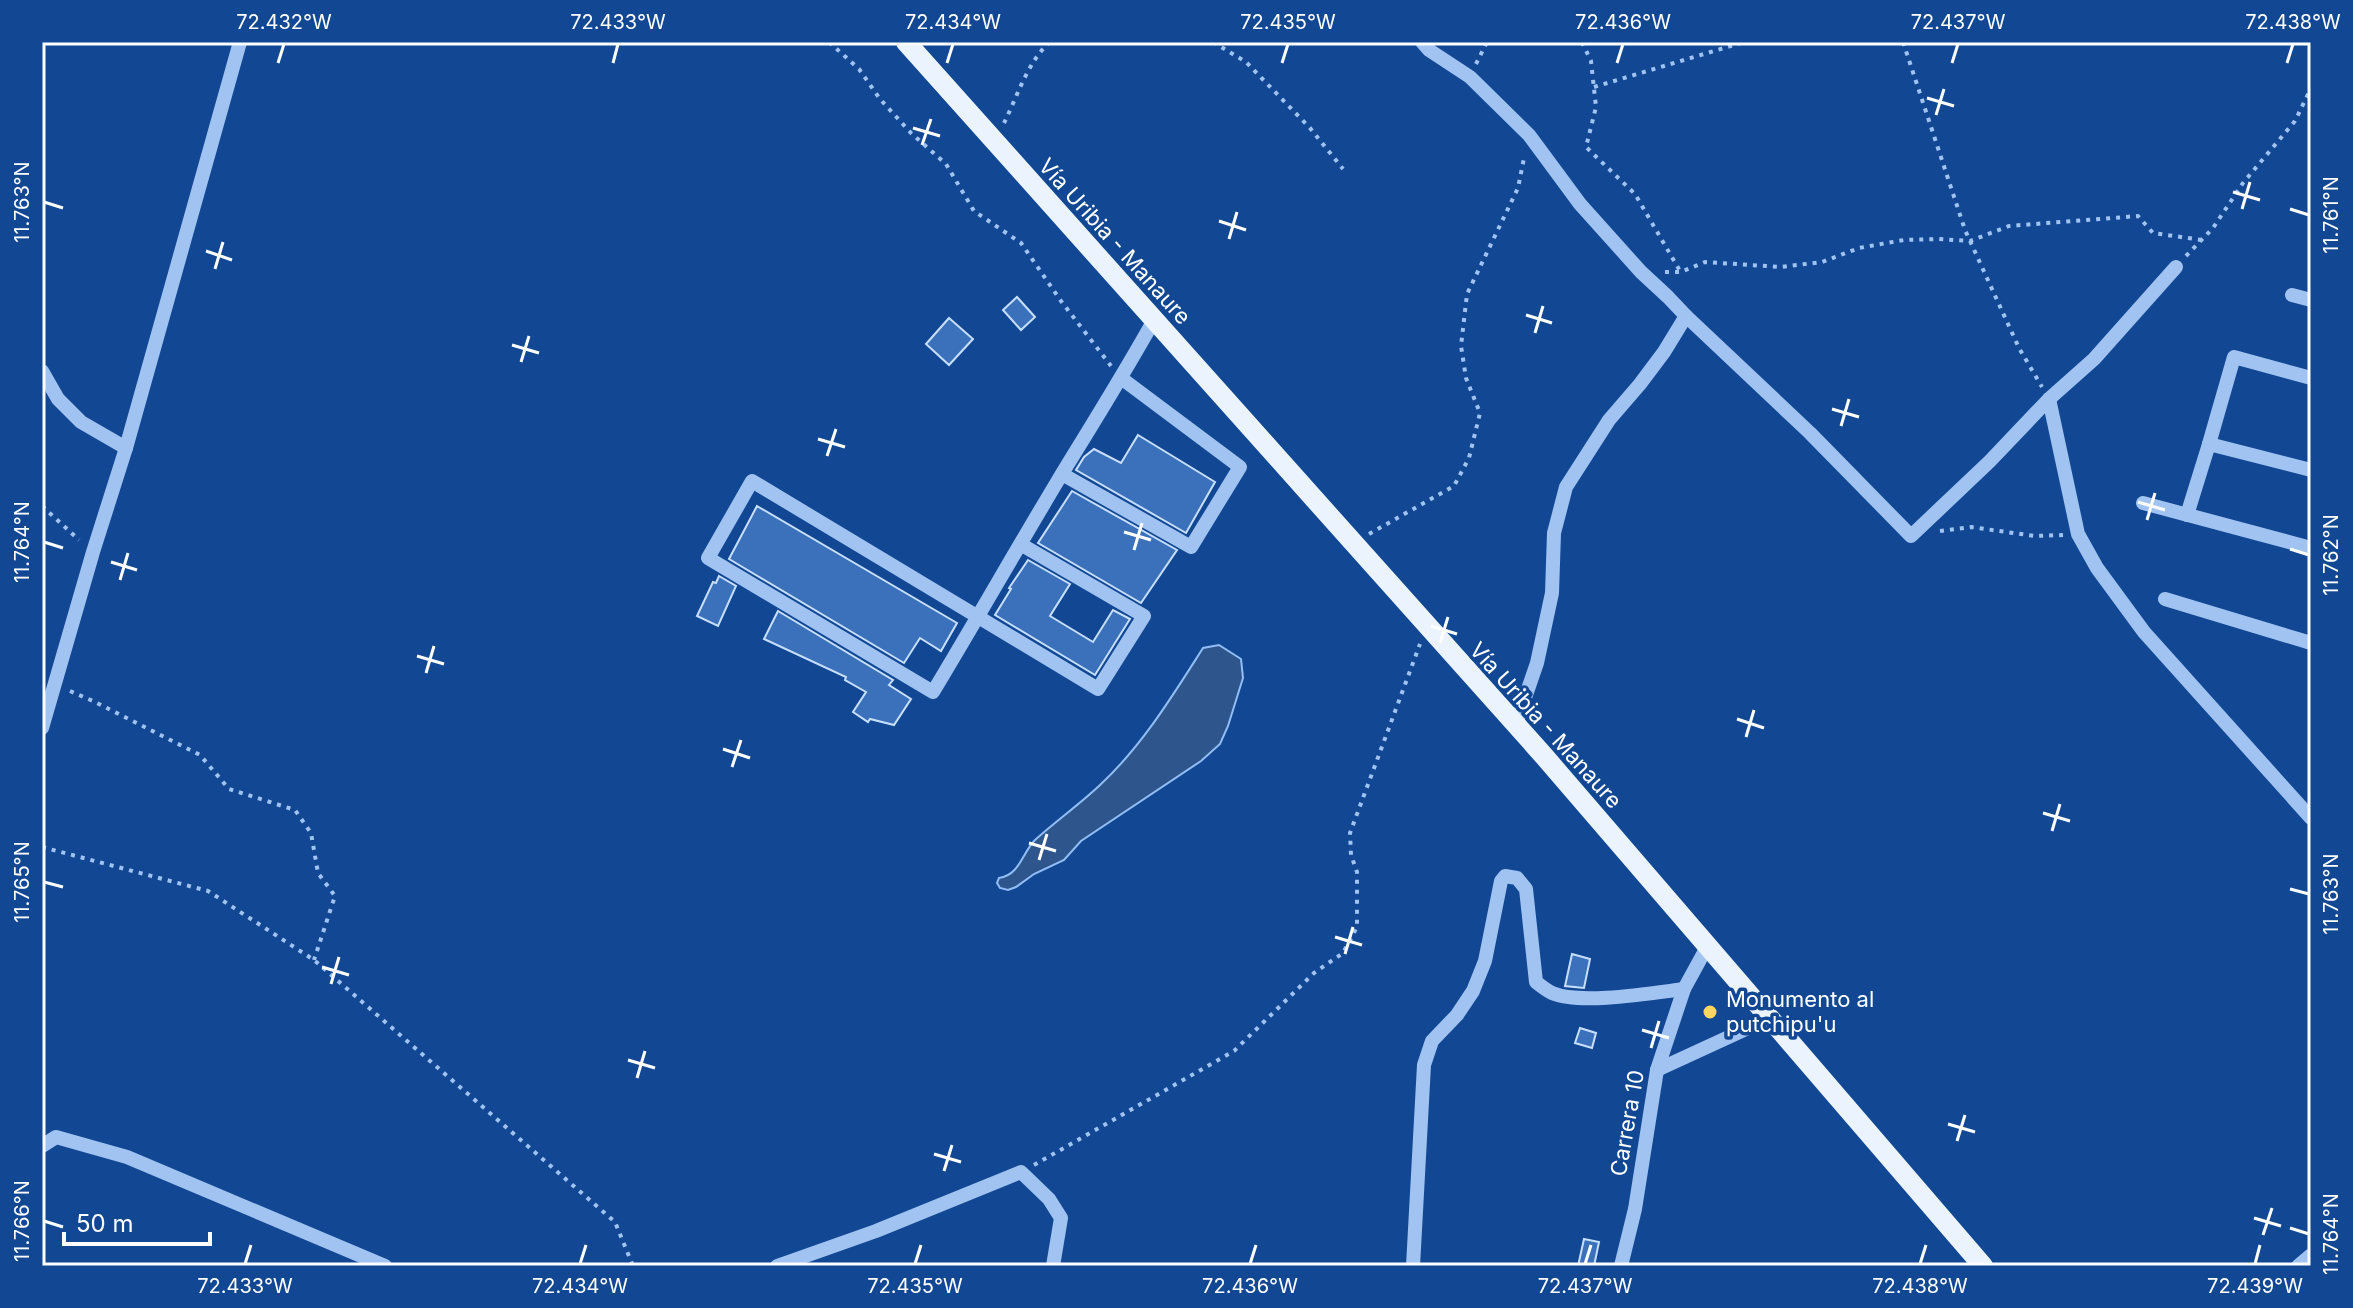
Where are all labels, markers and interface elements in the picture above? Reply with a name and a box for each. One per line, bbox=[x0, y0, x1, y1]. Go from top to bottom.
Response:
text: 72.432°W bbox=[236, 10, 332, 34]
text: 72.433°W bbox=[570, 10, 666, 34]
text: 72.434°W bbox=[905, 10, 1001, 34]
text: 72.435°W bbox=[1240, 10, 1336, 34]
text: 72.436°W bbox=[1575, 10, 1671, 34]
text: 72.437°W bbox=[1911, 10, 2006, 34]
text: 72.438°W bbox=[2245, 10, 2341, 34]
street label: Vía Uribia - Manaure bbox=[1034, 153, 1196, 329]
text: 11.763°N bbox=[10, 161, 34, 243]
text: 11.761°N bbox=[2319, 176, 2343, 254]
text: 11.764°N bbox=[10, 501, 34, 583]
text: 11.762°N bbox=[2319, 514, 2343, 596]
street label: Vía Uribia - Manaure bbox=[1465, 637, 1627, 813]
text: 11.765°N bbox=[10, 841, 34, 923]
text: 11.763°N bbox=[2319, 853, 2343, 935]
place label: Monumento al putchipu'u bbox=[1726, 986, 1874, 1037]
marker: Monumento al putchipu'u bbox=[1701, 1003, 1719, 1021]
street label: Carrera 10 bbox=[1605, 1068, 1649, 1178]
text: 11.766°N bbox=[10, 1180, 34, 1262]
text: 11.764°N bbox=[2319, 1193, 2343, 1275]
scale bar bbox=[64, 1196, 210, 1246]
text: 50 m bbox=[76, 1209, 134, 1238]
text: 72.433°W bbox=[197, 1274, 293, 1298]
text: 72.434°W bbox=[532, 1274, 628, 1298]
text: 72.435°W bbox=[867, 1274, 963, 1298]
text: 72.436°W bbox=[1202, 1274, 1298, 1298]
text: 72.437°W bbox=[1538, 1274, 1633, 1298]
text: 72.438°W bbox=[1872, 1274, 1968, 1298]
text: 72.439°W bbox=[2207, 1274, 2303, 1298]

